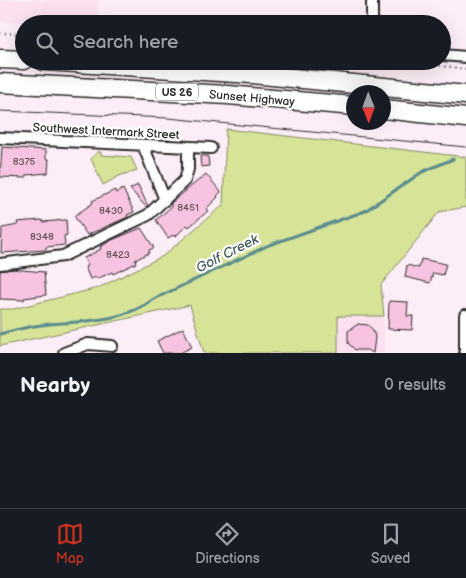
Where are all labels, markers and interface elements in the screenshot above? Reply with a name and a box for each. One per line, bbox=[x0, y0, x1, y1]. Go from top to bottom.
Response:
search box bbox=[15, 15, 451, 70]
icon: search bbox=[33, 29, 61, 57]
text: Search here bbox=[73, 31, 178, 54]
road number: US 26 bbox=[156, 84, 198, 100]
north arrow bbox=[346, 85, 391, 130]
street label: Sunset Highway bbox=[209, 87, 296, 110]
street label: Southwest Intermark Street bbox=[32, 120, 180, 143]
house number: 8375 bbox=[13, 156, 36, 168]
house number: 8451 bbox=[177, 202, 199, 214]
house number: 8430 bbox=[99, 205, 123, 217]
water label: Golf Creek bbox=[193, 230, 262, 276]
house number: 8348 bbox=[30, 231, 54, 243]
house number: 8423 bbox=[106, 249, 130, 261]
text: Nearby bbox=[20, 373, 90, 398]
text: 0 results bbox=[384, 376, 446, 395]
tab: Map bbox=[56, 520, 84, 567]
tab: Directions bbox=[195, 520, 260, 567]
tab: Saved bbox=[371, 520, 410, 567]

